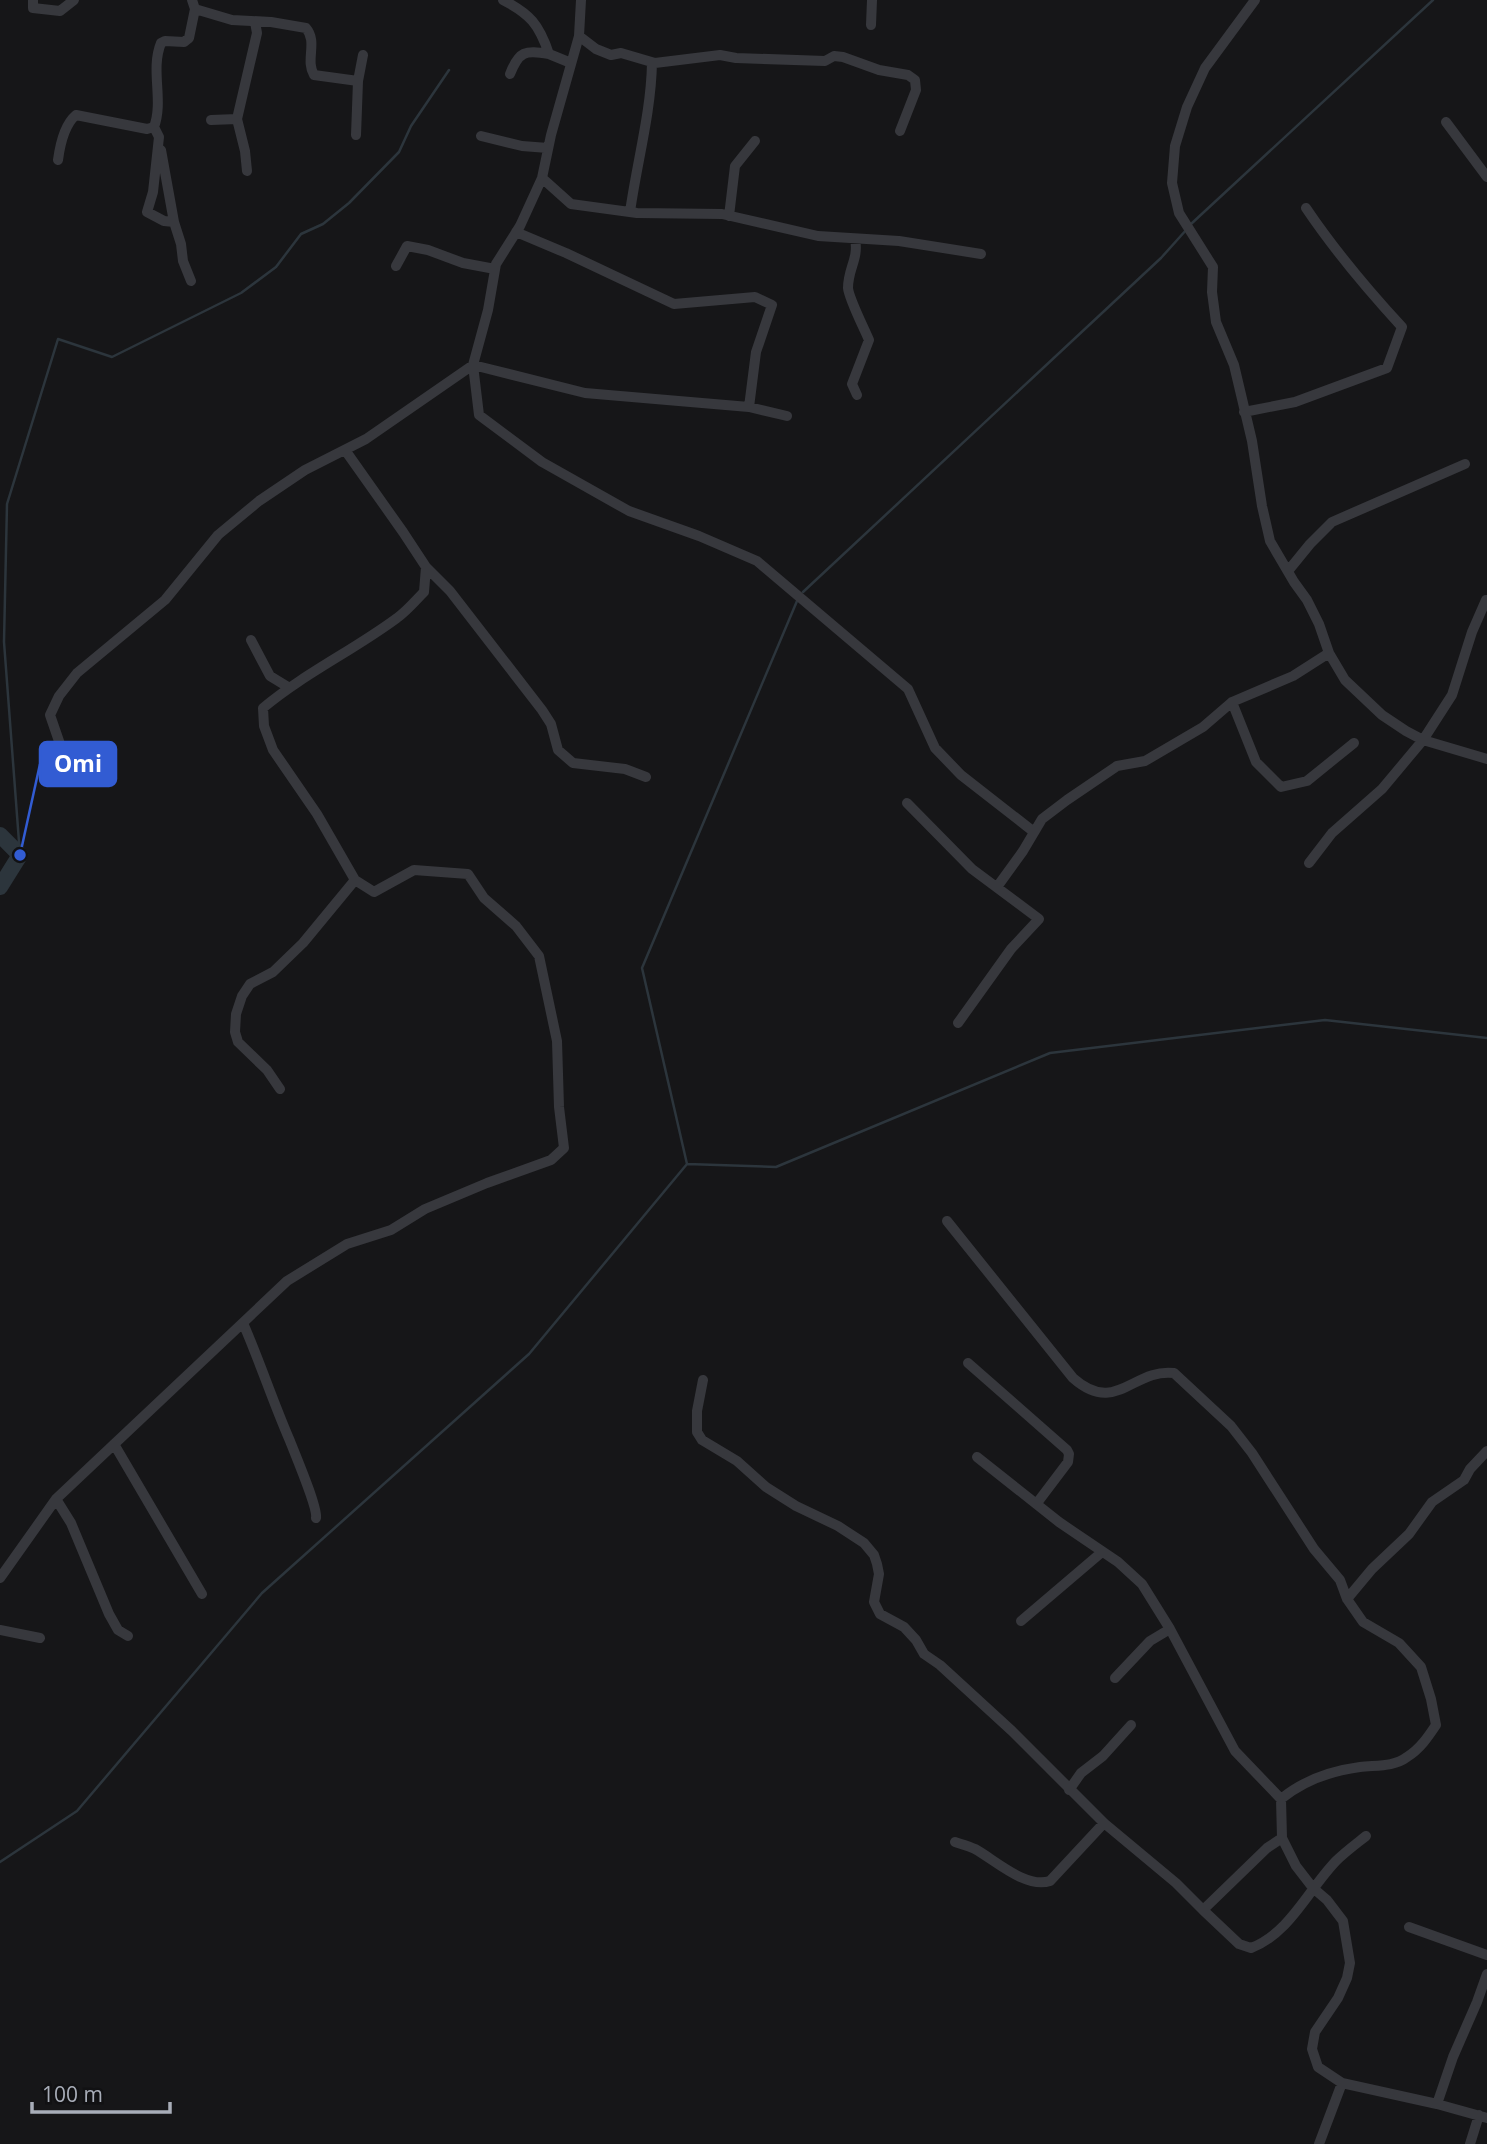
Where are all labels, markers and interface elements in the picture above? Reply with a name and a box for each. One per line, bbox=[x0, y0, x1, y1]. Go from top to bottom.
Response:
callout: Omi bbox=[40, 742, 116, 786]
text: Omi bbox=[54, 747, 102, 779]
scale bar bbox=[32, 2070, 170, 2114]
text: 100 m bbox=[42, 2080, 103, 2108]

